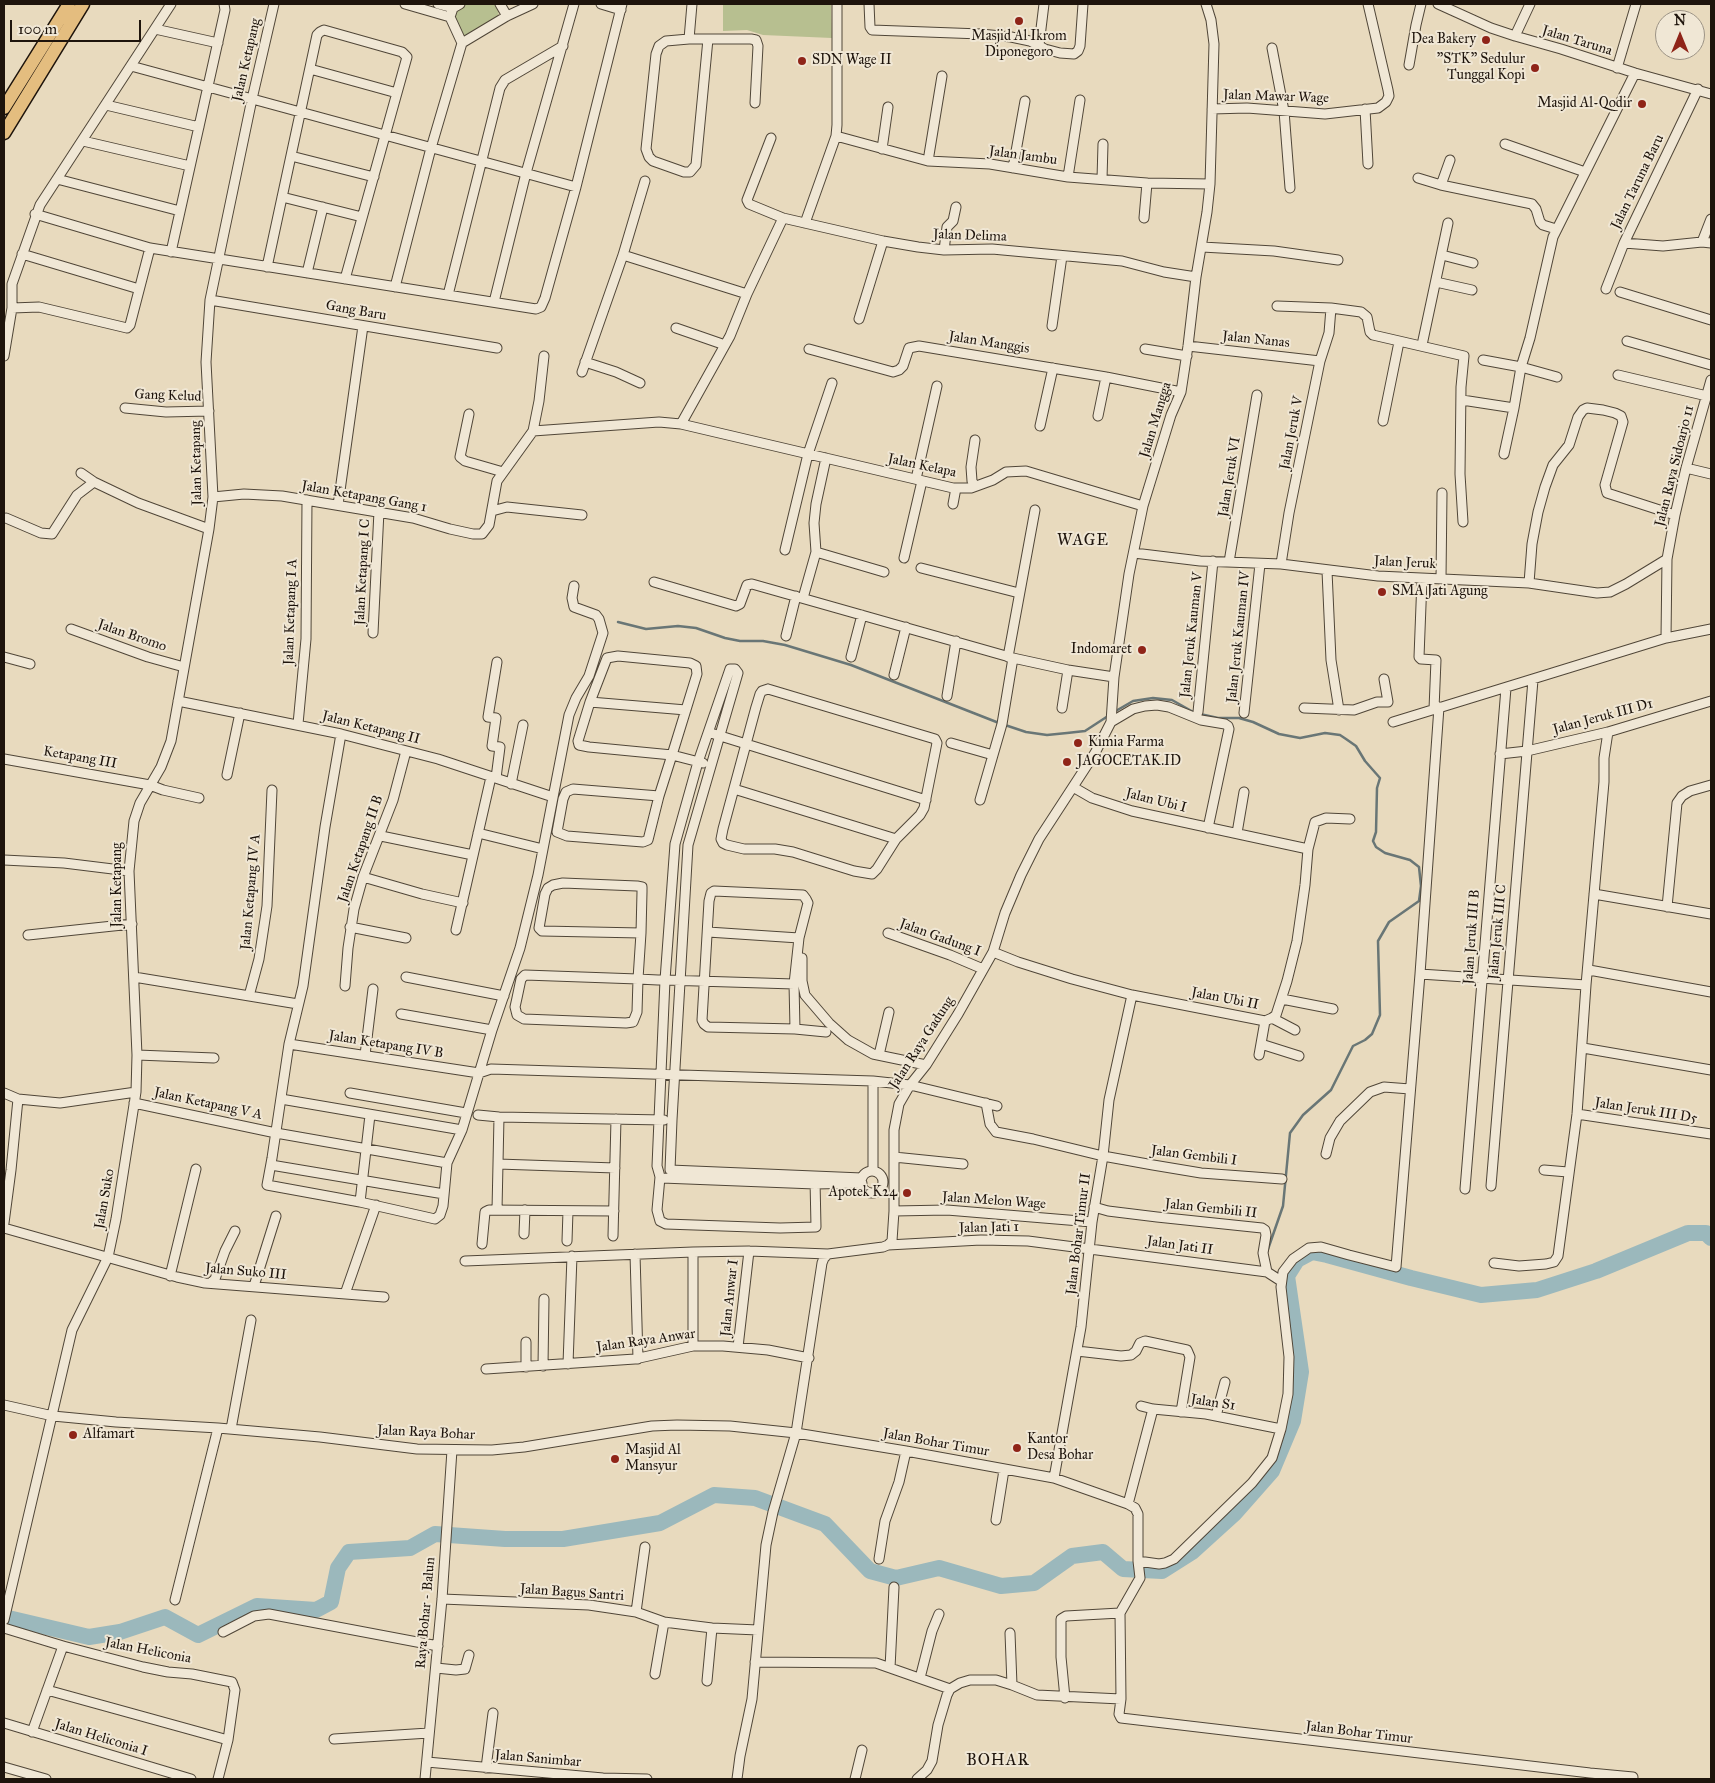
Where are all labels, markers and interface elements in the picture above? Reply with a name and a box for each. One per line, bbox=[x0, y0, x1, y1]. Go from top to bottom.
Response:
scale bar bbox=[12, 10, 144, 42]
north arrow bbox=[1655, 10, 1705, 60]
text: N bbox=[1674, 12, 1686, 29]
marker: Masjid Al Ikrom Diponegoro bbox=[1013, 15, 1025, 27]
street label: Jalan Ketapang bbox=[229, 17, 265, 103]
text: 100 m bbox=[18, 20, 57, 38]
street label: Jalan Taruna bbox=[1540, 22, 1614, 60]
place label: Masjid Al Ikrom Diponegoro bbox=[971, 29, 1067, 62]
place label: Dea Bakery bbox=[1411, 32, 1476, 48]
marker: Dea Bakery bbox=[1480, 34, 1492, 46]
place label: "STK" Sedulur Tunggal Kopi bbox=[1437, 52, 1525, 84]
place label: SDN Wage II bbox=[812, 53, 892, 69]
marker: SDN Wage II bbox=[796, 55, 808, 67]
marker: "STK" Sedulur Tunggal Kopi bbox=[1529, 62, 1541, 74]
street label: Jalan Mawar Wage bbox=[1223, 87, 1329, 107]
place label: Masjid Al-Qodir bbox=[1537, 96, 1632, 112]
marker: Masjid Al-Qodir bbox=[1636, 98, 1648, 110]
street label: Jalan Taruna Baru bbox=[1608, 132, 1668, 232]
street label: Jalan Jambu bbox=[988, 143, 1058, 169]
street label: Jalan Delima bbox=[933, 226, 1007, 246]
street label: Gang Baru bbox=[324, 297, 388, 325]
street label: Jalan Manggis bbox=[947, 328, 1031, 358]
street label: Jalan Nanas bbox=[1222, 328, 1290, 352]
street label: Jalan Mangga bbox=[1137, 380, 1175, 460]
street label: Gang Kelud bbox=[134, 386, 202, 406]
street label: Jalan Jeruk V bbox=[1277, 395, 1307, 471]
street label: Jalan Raya Sidoarjo 11 bbox=[1652, 404, 1698, 528]
street label: Jalan Ketapang bbox=[188, 420, 206, 506]
street label: Jalan Jeruk VI bbox=[1215, 436, 1245, 518]
street label: Jalan Kelapa bbox=[886, 451, 958, 481]
street label: Jalan Ketapang Gang 1 bbox=[300, 478, 428, 516]
street label: Jalan Ketapang I C bbox=[352, 518, 374, 626]
district label: WAGE bbox=[1056, 531, 1110, 551]
street label: Jalan Jeruk bbox=[1374, 553, 1436, 573]
street label: Jalan Ketapang I A bbox=[281, 558, 301, 666]
street label: Jalan Jeruk Kauman IV bbox=[1224, 570, 1254, 704]
street label: Jalan Jeruk Kauman V bbox=[1177, 571, 1207, 699]
place label: SMA Jati Agung bbox=[1392, 584, 1488, 600]
marker: SMA Jati Agung bbox=[1376, 586, 1388, 598]
street label: Jalan Bromo bbox=[95, 616, 169, 656]
place label: Indomaret bbox=[1071, 642, 1132, 658]
marker: Indomaret bbox=[1136, 644, 1148, 656]
street label: Jalan Jeruk III D1 bbox=[1551, 696, 1655, 738]
street label: Jalan Ketapang II bbox=[320, 708, 422, 748]
place label: Kimia Farma bbox=[1088, 735, 1164, 751]
marker: Kimia Farma bbox=[1072, 737, 1084, 749]
street label: Ketapang III bbox=[42, 743, 118, 773]
place label: JAGOCETAK.ID bbox=[1077, 754, 1181, 770]
marker: JAGOCETAK.ID bbox=[1061, 756, 1073, 768]
street label: Jalan Ubi I bbox=[1124, 785, 1188, 817]
street label: Jalan Ketapang II B bbox=[335, 793, 387, 905]
street label: Jalan Ketapang IV A bbox=[238, 833, 264, 951]
street label: Jalan Ketapang bbox=[110, 842, 126, 928]
street label: Jalan Jeruk III C bbox=[1485, 884, 1511, 980]
street label: Jalan Jeruk III B bbox=[1460, 889, 1484, 985]
street label: Jalan Gadung I bbox=[897, 916, 983, 960]
street label: Jalan Ubi II bbox=[1190, 984, 1260, 1014]
street label: Jalan Raya Gadung bbox=[886, 993, 958, 1093]
street label: Jalan Ketapang IV B bbox=[327, 1028, 445, 1062]
street label: Jalan Ketapang V A bbox=[152, 1084, 264, 1124]
street label: Jalan Jeruk III D5 bbox=[1594, 1095, 1698, 1127]
street label: Jalan Gembili I bbox=[1150, 1142, 1238, 1170]
street label: Jalan Suko bbox=[91, 1168, 119, 1230]
street label: Jalan Bohar Timur II bbox=[1063, 1172, 1095, 1296]
place label: Apotek K24 bbox=[829, 1185, 897, 1201]
marker: Apotek K24 bbox=[901, 1187, 913, 1199]
street label: Jalan Melon Wage bbox=[942, 1189, 1046, 1213]
street label: Jalan Gembili II bbox=[1164, 1196, 1258, 1222]
street label: Jalan Jati 1 bbox=[959, 1219, 1019, 1237]
street label: Jalan Jati II bbox=[1146, 1233, 1214, 1259]
street label: Jalan Anwar I bbox=[718, 1258, 742, 1338]
street label: Jalan Suko III bbox=[205, 1260, 287, 1284]
street label: Jalan Raya Anwar bbox=[595, 1326, 697, 1356]
street label: Jalan S1 bbox=[1189, 1391, 1237, 1415]
street label: Jalan Raya Bohar bbox=[377, 1422, 475, 1444]
street label: Jalan Bohar Timur bbox=[882, 1425, 990, 1461]
place label: Alfamart bbox=[83, 1427, 135, 1443]
marker: Alfamart bbox=[67, 1429, 79, 1441]
place label: Kantor Desa Bohar bbox=[1027, 1432, 1093, 1464]
marker: Kantor Desa Bohar bbox=[1011, 1442, 1023, 1454]
place label: Masjid Al Mansyur bbox=[625, 1443, 681, 1475]
marker: Masjid Al Mansyur bbox=[609, 1453, 621, 1465]
street label: Raya Bohar - Balun bbox=[413, 1556, 439, 1670]
street label: Jalan Bagus Santri bbox=[519, 1581, 625, 1605]
street label: Jalan Heliconia bbox=[104, 1634, 192, 1668]
street label: Jalan Heliconia I bbox=[52, 1716, 150, 1760]
street label: Jalan Bohar Timur bbox=[1305, 1718, 1413, 1748]
street label: Jalan Sanimbar bbox=[494, 1747, 582, 1771]
district label: BOHAR bbox=[966, 1751, 1030, 1771]

